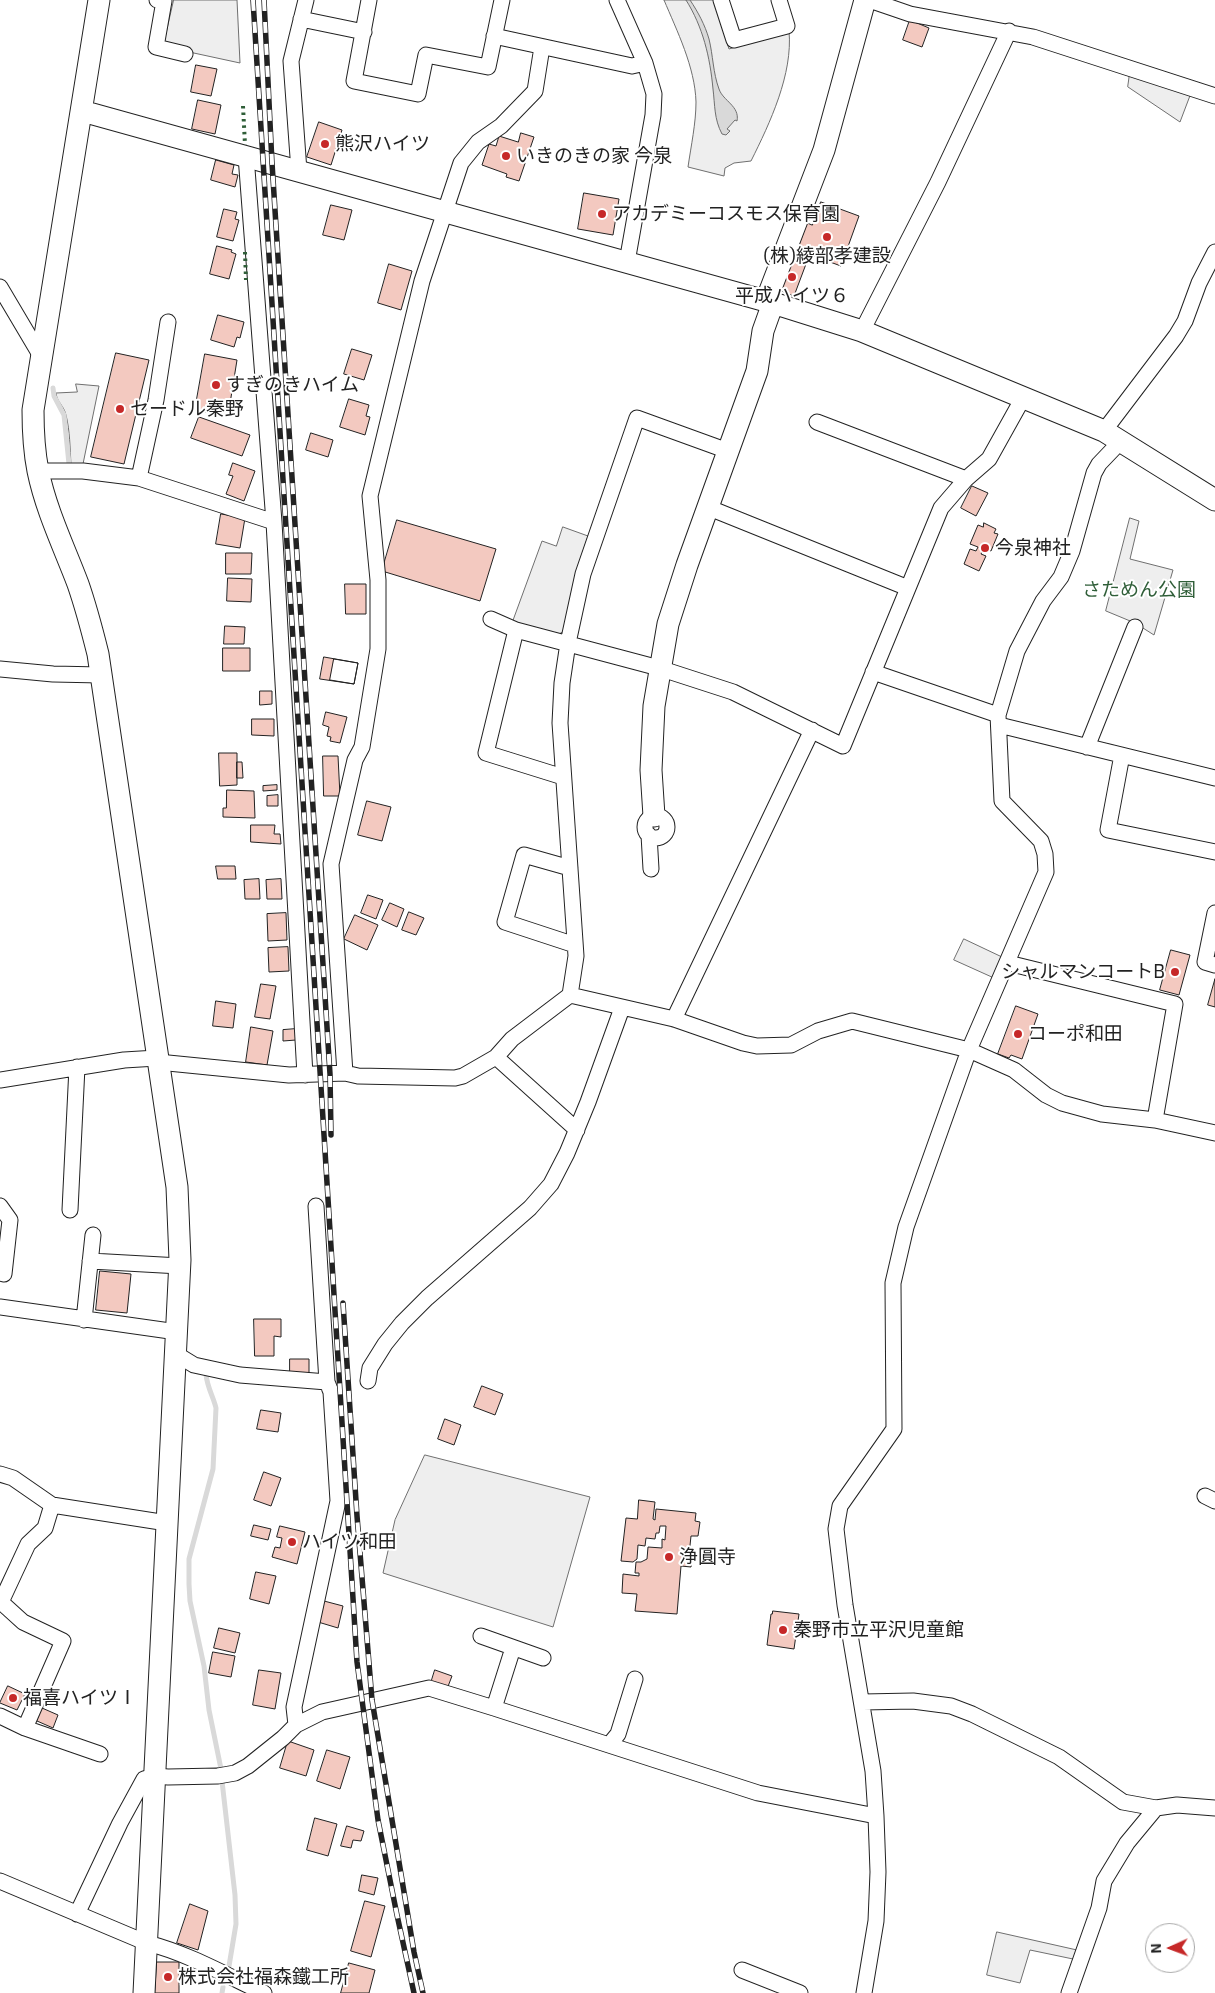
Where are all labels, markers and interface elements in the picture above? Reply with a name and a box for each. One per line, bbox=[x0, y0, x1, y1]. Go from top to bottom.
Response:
place label: 熊沢ハイツ bbox=[335, 133, 430, 155]
marker: 熊沢ハイツ bbox=[319, 138, 331, 150]
place label: いきのきの家 今泉 bbox=[516, 145, 672, 167]
marker: いきのきの家 今泉 bbox=[500, 150, 512, 162]
place label: アカデミーコスモス保育園 bbox=[612, 203, 840, 225]
marker: アカデミーコスモス保育園 bbox=[596, 208, 608, 220]
marker: (株)綾部孝建設 bbox=[821, 231, 833, 243]
place label: (株)綾部孝建設 bbox=[763, 245, 891, 267]
marker: 平成ハイツ６ bbox=[786, 271, 798, 283]
place label: 平成ハイツ６ bbox=[735, 285, 849, 307]
place label: すぎのきハイム bbox=[226, 374, 359, 396]
marker: すぎのきハイム bbox=[210, 379, 222, 391]
place label: セードル秦野 bbox=[130, 398, 244, 420]
marker: セードル秦野 bbox=[114, 403, 126, 415]
place label: 今泉神社 bbox=[995, 537, 1071, 559]
marker: 今泉神社 bbox=[979, 542, 991, 554]
park label: さためん公園 bbox=[1082, 579, 1196, 601]
place label: シャルマンコートB bbox=[1001, 961, 1165, 983]
marker: シャルマンコートB bbox=[1169, 966, 1181, 978]
place label: コーポ和田 bbox=[1028, 1023, 1123, 1045]
marker: コーポ和田 bbox=[1012, 1028, 1024, 1040]
place label: ハイツ和田 bbox=[302, 1531, 397, 1553]
marker: ハイツ和田 bbox=[286, 1536, 298, 1548]
place label: 浄圓寺 bbox=[679, 1546, 736, 1568]
marker: 浄圓寺 bbox=[663, 1551, 675, 1563]
place label: 秦野市立平沢児童館 bbox=[793, 1619, 964, 1641]
marker: 秦野市立平沢児童館 bbox=[777, 1624, 789, 1636]
place label: 福喜ハイツⅠ bbox=[23, 1687, 137, 1709]
marker: 福喜ハイツⅠ bbox=[7, 1692, 19, 1704]
north arrow bbox=[1145, 1923, 1195, 1973]
text: N bbox=[1147, 1943, 1164, 1954]
place label: 株式会社福森鐵工所 bbox=[178, 1966, 349, 1988]
marker: 株式会社福森鐵工所 bbox=[162, 1971, 174, 1983]

